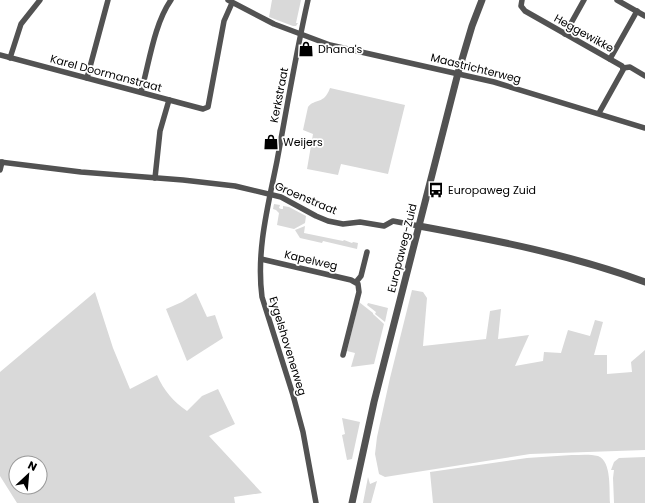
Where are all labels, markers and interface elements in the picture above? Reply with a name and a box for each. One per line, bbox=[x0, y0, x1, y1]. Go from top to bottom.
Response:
street label: Heggewikke bbox=[551, 10, 617, 56]
shop icon: Dhana's bbox=[297, 40, 315, 58]
place label: Dhana's bbox=[318, 41, 362, 57]
street label: Maastrichterweg bbox=[429, 49, 523, 87]
street label: Karel Doormanstraat bbox=[48, 50, 164, 96]
street label: Kerkstraat bbox=[266, 66, 292, 124]
shop icon: Weijers bbox=[262, 133, 280, 151]
place label: Weijers bbox=[283, 134, 323, 150]
street label: Groenstraat bbox=[272, 178, 340, 218]
bus stop icon: Europaweg Zuid bbox=[427, 181, 445, 199]
place label: Europaweg Zuid bbox=[448, 182, 536, 198]
street label: Europaweg-Zuid bbox=[383, 202, 421, 294]
street label: Kapelweg bbox=[283, 246, 339, 274]
street label: Eygelshovenerweg bbox=[265, 294, 311, 398]
north arrow bbox=[8, 455, 48, 495]
text: N bbox=[25, 457, 40, 475]

